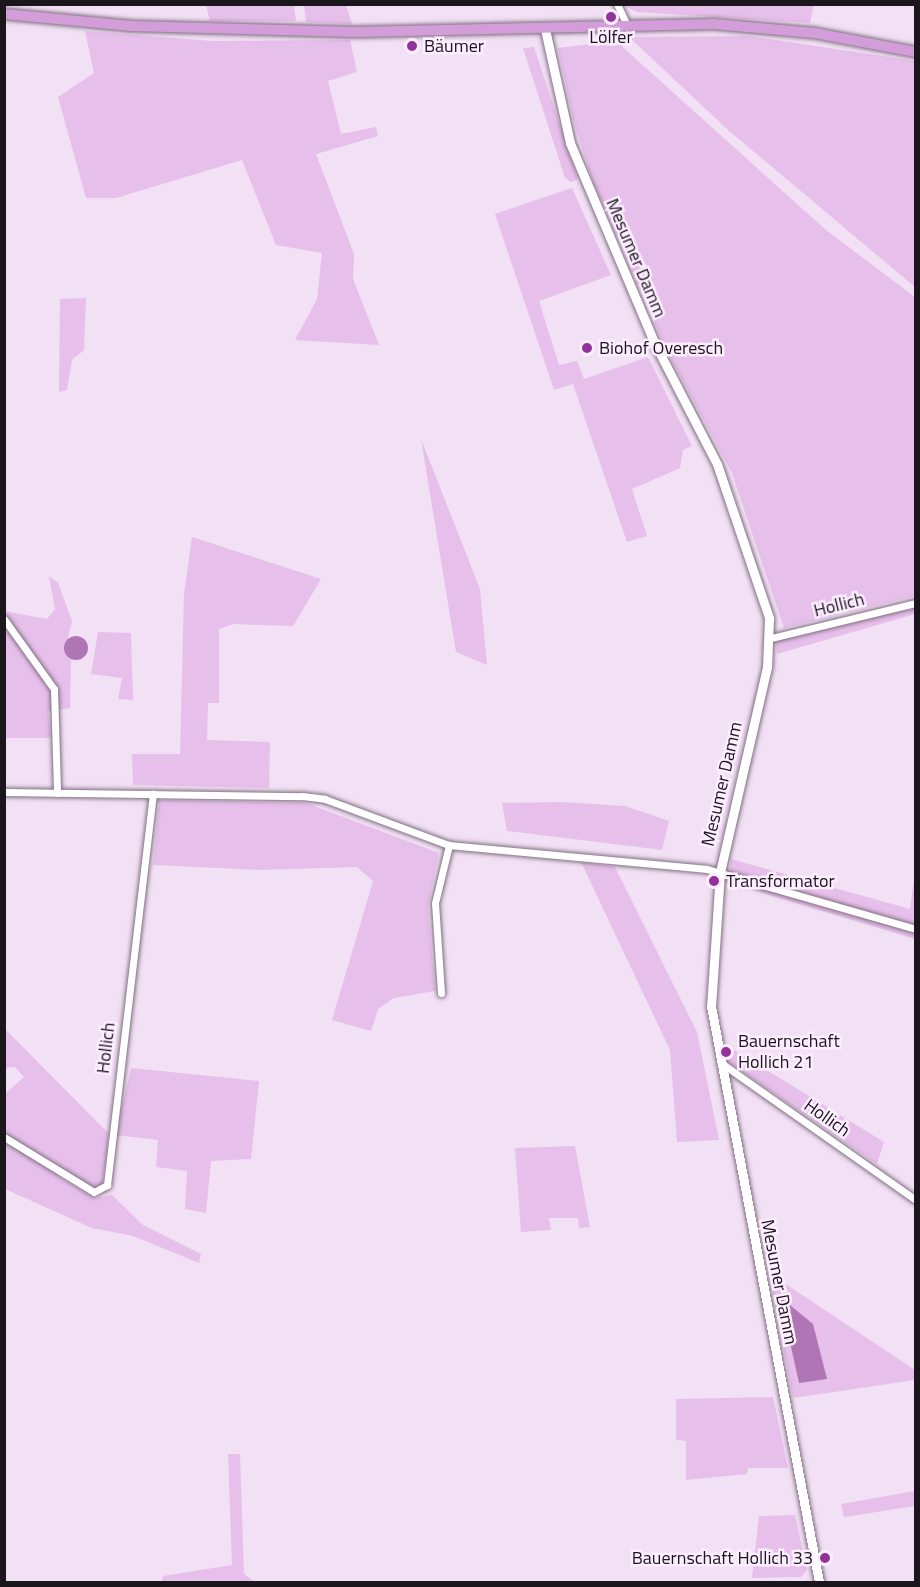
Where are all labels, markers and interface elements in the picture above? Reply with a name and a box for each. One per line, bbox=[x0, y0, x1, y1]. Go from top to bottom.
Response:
marker: Lölfer bbox=[604, 10, 618, 24]
place label: Lölfer bbox=[589, 26, 633, 48]
place label: Bäumer bbox=[424, 35, 484, 57]
marker: Bäumer bbox=[405, 39, 419, 53]
street label: Mesumer Damm bbox=[601, 195, 671, 321]
place label: Biohof Overesch bbox=[599, 337, 723, 359]
marker: Biohof Overesch bbox=[580, 341, 594, 355]
street label: Hollich bbox=[811, 588, 867, 622]
street label: Mesumer Damm bbox=[697, 720, 747, 848]
place label: Transformator bbox=[726, 870, 835, 892]
marker: Transformator bbox=[707, 874, 721, 888]
street label: Hollich bbox=[92, 1021, 120, 1075]
place label: Bauernschaft Hollich 21 bbox=[738, 1031, 840, 1074]
marker: Bauernschaft Hollich 21 bbox=[719, 1045, 733, 1059]
street label: Hollich bbox=[800, 1094, 854, 1142]
street label: Mesumer Damm bbox=[756, 1218, 802, 1346]
place label: Bauernschaft Hollich 33 bbox=[632, 1547, 813, 1569]
marker: Bauernschaft Hollich 33 bbox=[818, 1551, 832, 1565]

